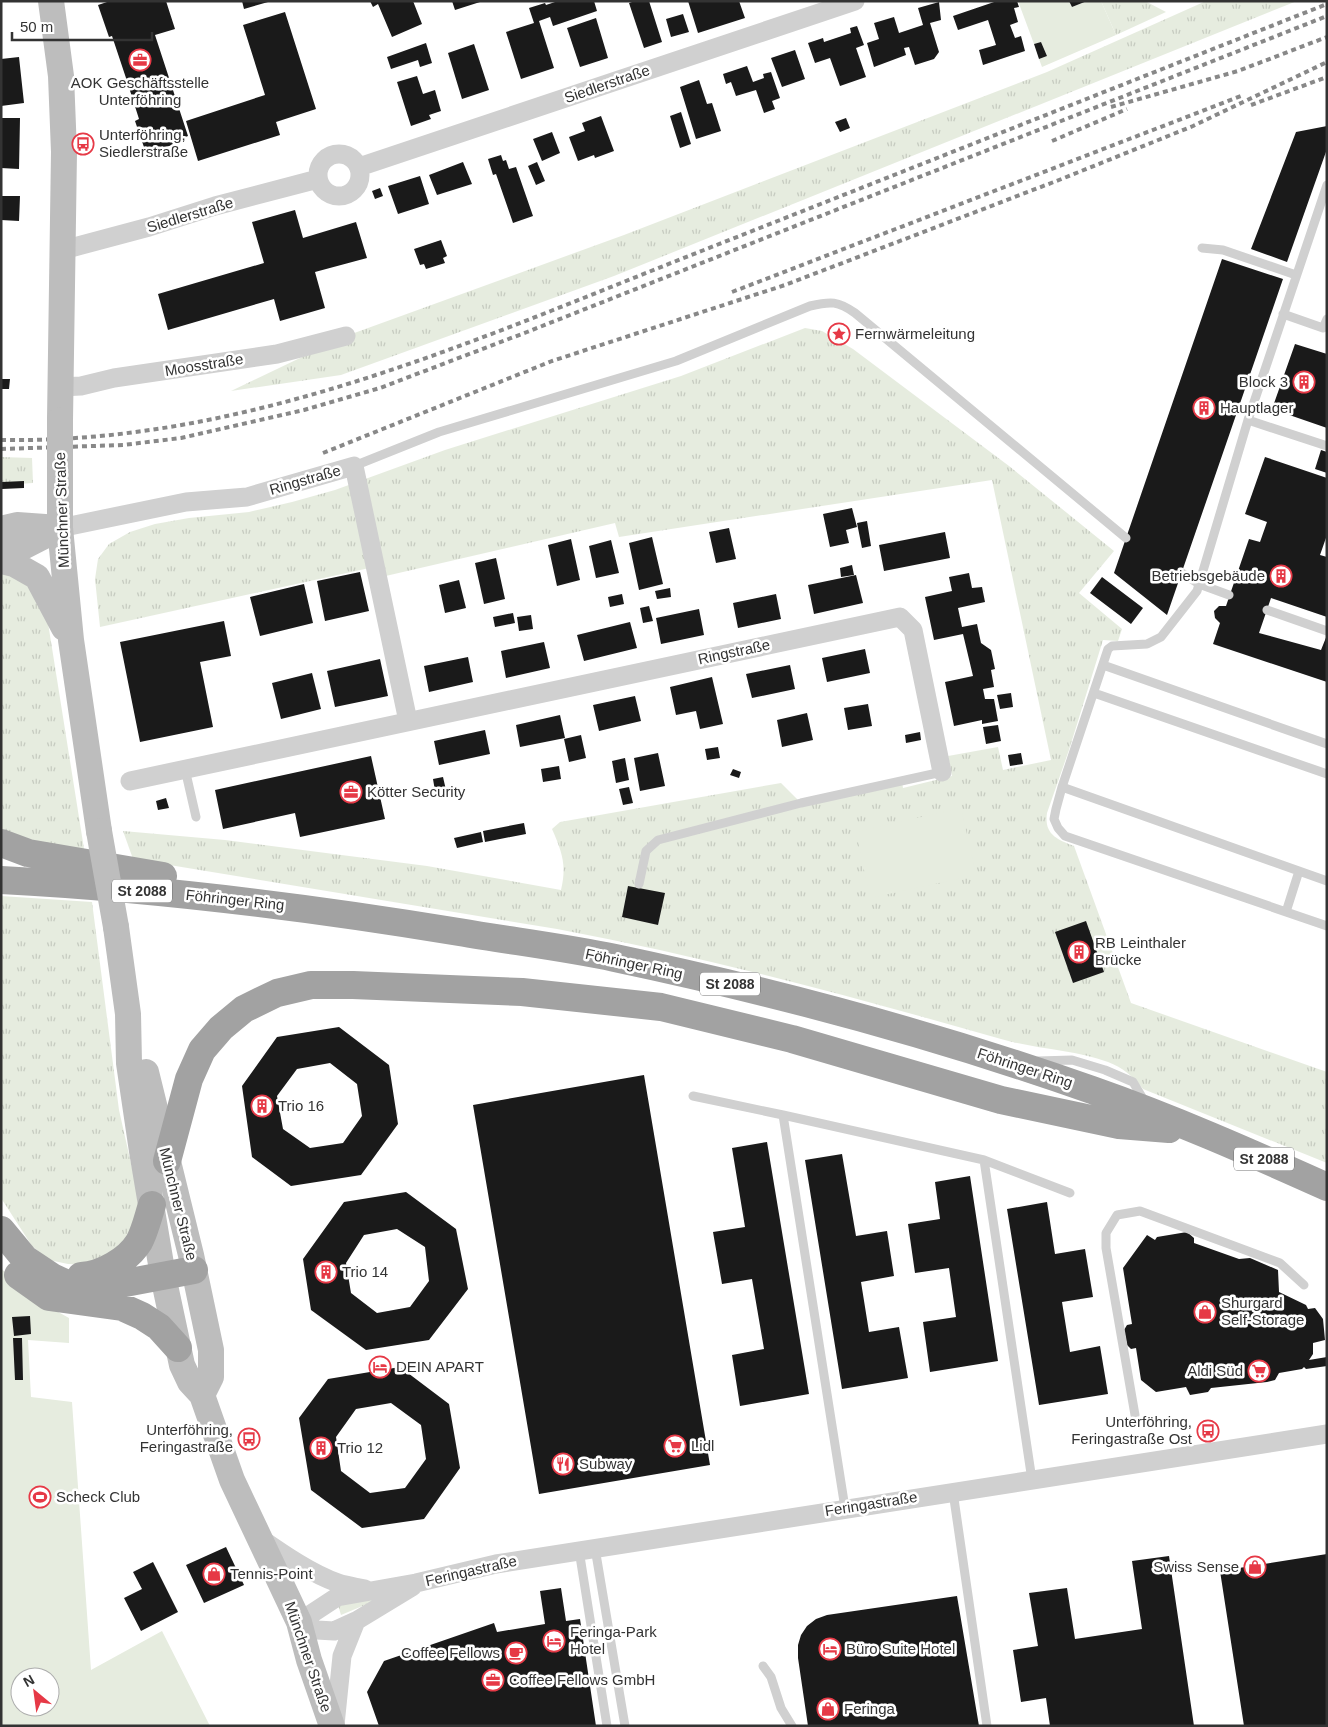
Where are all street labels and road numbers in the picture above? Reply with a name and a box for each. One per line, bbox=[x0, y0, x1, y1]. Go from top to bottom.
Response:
street label: Siedlerstraße bbox=[562, 61, 652, 106]
street label: Siedlerstraße bbox=[145, 193, 235, 236]
street label: Moosstraße bbox=[163, 350, 244, 379]
street label: Münchner Straße bbox=[51, 452, 72, 568]
street label: Ringstraße bbox=[267, 461, 342, 498]
street label: Ringstraße bbox=[696, 636, 772, 667]
road number: St 2088 bbox=[112, 879, 172, 902]
street label: Föhringer Ring bbox=[185, 886, 285, 913]
street label: Föhringer Ring bbox=[584, 945, 684, 982]
road number: St 2088 bbox=[700, 972, 760, 996]
street label: Föhringer Ring bbox=[975, 1044, 1075, 1091]
street label: Münchner Straße bbox=[156, 1146, 201, 1262]
road number: St 2088 bbox=[1234, 1148, 1294, 1170]
street label: Feringastraße bbox=[823, 1488, 918, 1519]
street label: Feringastraße bbox=[423, 1552, 518, 1589]
street label: Münchner Straße bbox=[282, 1599, 335, 1714]

